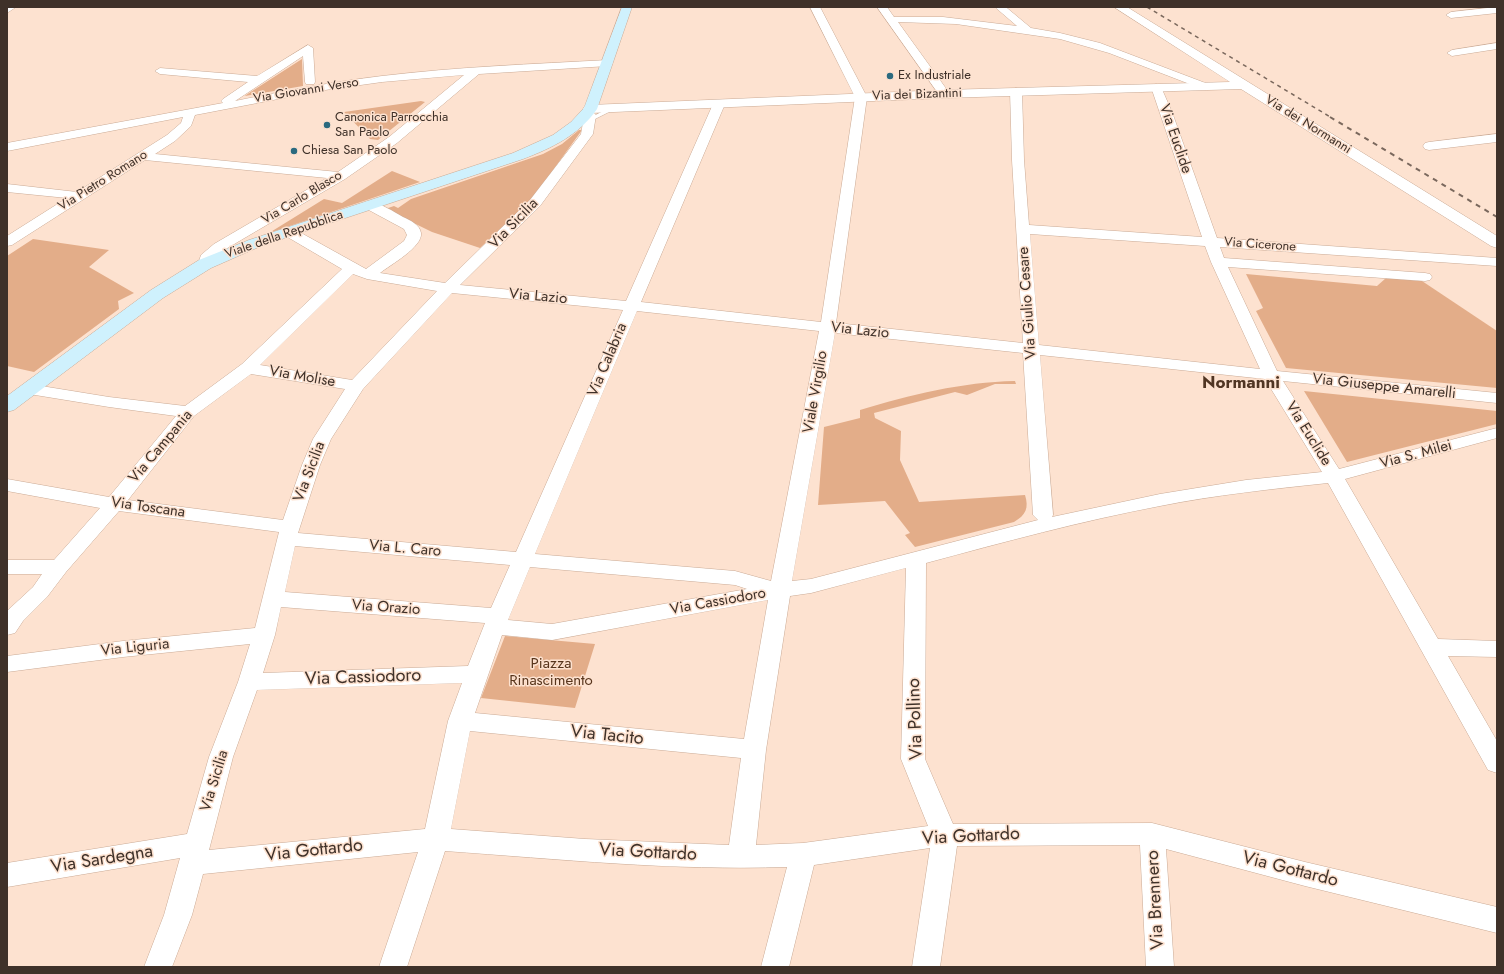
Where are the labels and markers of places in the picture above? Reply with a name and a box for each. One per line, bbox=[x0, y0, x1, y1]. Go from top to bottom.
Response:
place label: Ex Industriale bbox=[898, 68, 971, 84]
marker: Ex Industriale bbox=[885, 71, 895, 81]
place label: Canonica Parrocchia San Paolo bbox=[335, 110, 448, 141]
marker: Canonica Parrocchia San Paolo bbox=[322, 120, 332, 130]
place label: Chiesa San Paolo bbox=[302, 143, 397, 159]
marker: Chiesa San Paolo bbox=[289, 146, 299, 156]

